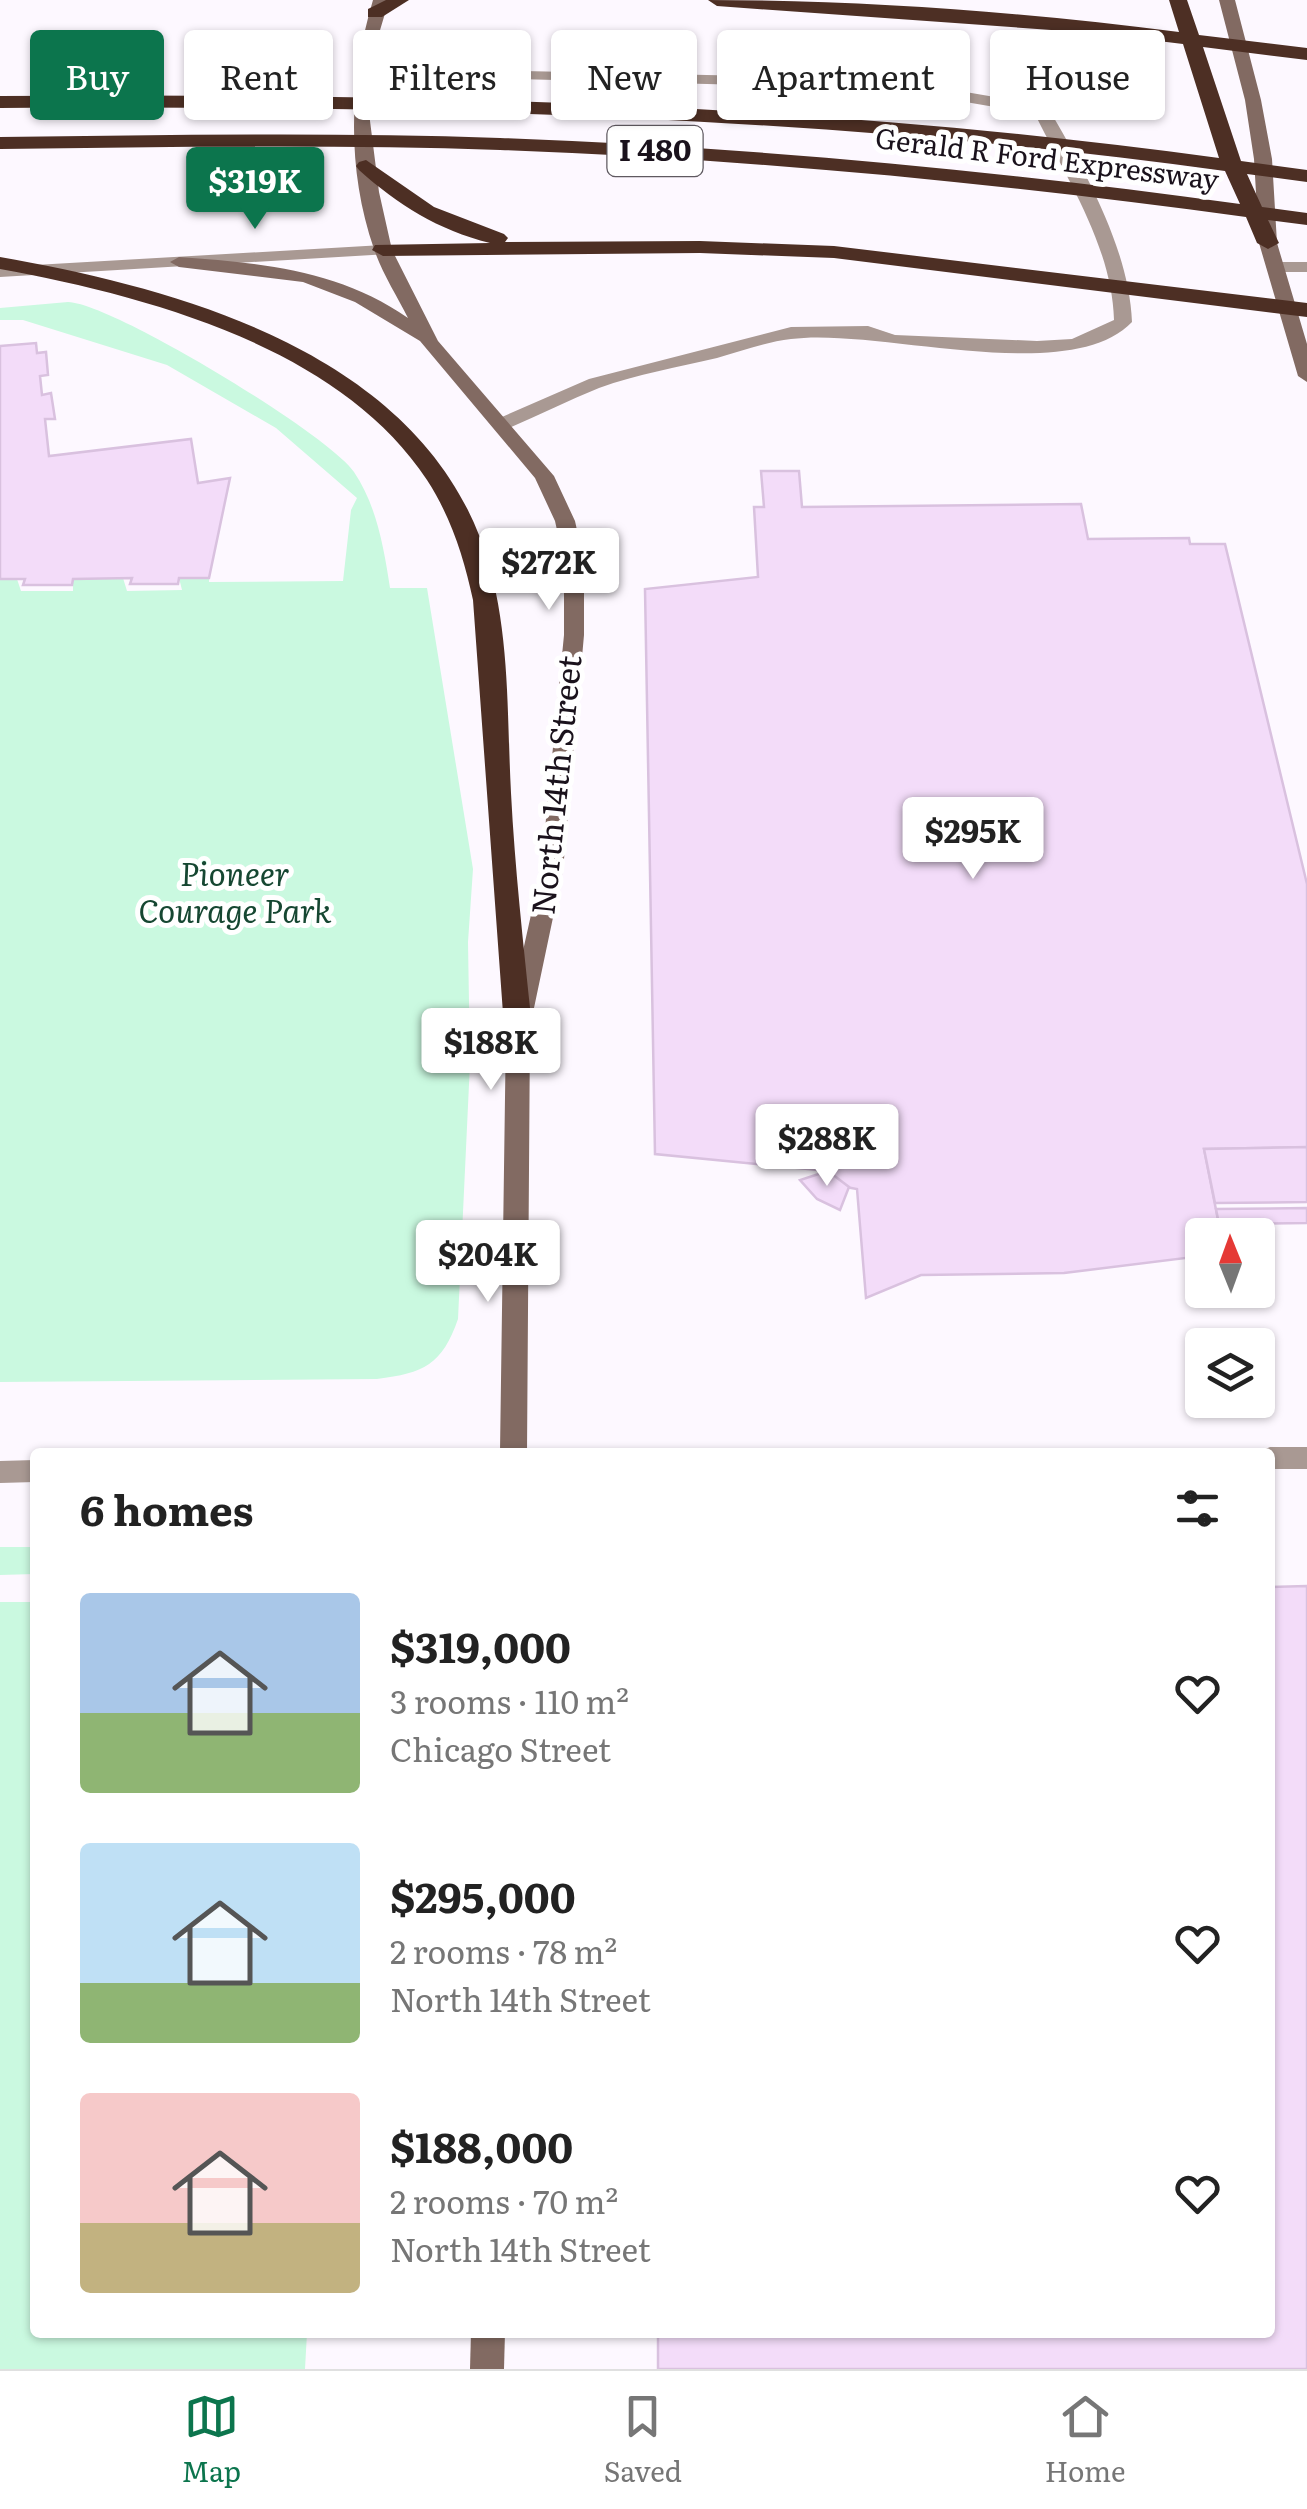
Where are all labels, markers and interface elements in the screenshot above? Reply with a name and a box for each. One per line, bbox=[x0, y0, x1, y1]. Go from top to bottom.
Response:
chip: Buy bbox=[30, 30, 164, 120]
chip: Rent bbox=[184, 30, 333, 120]
chip: Filters bbox=[353, 30, 531, 120]
chip: New bbox=[551, 30, 697, 120]
chip: Apartment bbox=[717, 30, 970, 120]
chip: House bbox=[990, 30, 1165, 120]
street label: Gerald R Ford Expressway bbox=[873, 115, 1222, 199]
road number: I 480 bbox=[608, 126, 702, 176]
pin: $319K bbox=[185, 147, 325, 232]
text: $319K bbox=[208, 155, 302, 203]
pin: $272K bbox=[479, 528, 619, 613]
text: $272K bbox=[501, 536, 597, 584]
street label: North 14th Street bbox=[517, 652, 592, 917]
pin: $295K bbox=[903, 797, 1043, 882]
text: $295K bbox=[925, 805, 1021, 853]
park label: Pioneer Courage Park bbox=[138, 848, 332, 933]
pin: $188K bbox=[421, 1008, 561, 1093]
text: $188K bbox=[443, 1016, 539, 1064]
pin: $288K bbox=[757, 1104, 897, 1189]
text: $288K bbox=[777, 1112, 877, 1160]
north arrow bbox=[1185, 1218, 1275, 1308]
map controls bbox=[1185, 1218, 1275, 1418]
pin: $204K bbox=[418, 1220, 558, 1305]
text: $204K bbox=[438, 1228, 538, 1276]
button: layers bbox=[1185, 1328, 1275, 1418]
text: 6 homes bbox=[80, 1477, 254, 1539]
icon: filters bbox=[1170, 1481, 1225, 1536]
text: $319,000 bbox=[390, 1614, 571, 1676]
icon: home bbox=[160, 1633, 280, 1753]
icon: heart bbox=[1170, 1666, 1225, 1721]
text: 3 rooms · 110 m² bbox=[390, 1676, 629, 1724]
text: Chicago Street bbox=[390, 1724, 611, 1772]
text: $295,000 bbox=[390, 1864, 576, 1926]
icon: home bbox=[160, 1883, 280, 2003]
icon: heart bbox=[1170, 1916, 1225, 1971]
text: 2 rooms · 78 m² bbox=[390, 1926, 617, 1974]
text: North 14th Street bbox=[390, 1974, 651, 2022]
text: $188,000 bbox=[390, 2114, 573, 2176]
icon: home bbox=[160, 2133, 280, 2253]
icon: heart bbox=[1170, 2166, 1225, 2221]
text: 2 rooms · 70 m² bbox=[390, 2176, 618, 2224]
text: North 14th Street bbox=[390, 2224, 651, 2272]
tab: Map bbox=[181, 2389, 241, 2491]
tab: Saved bbox=[604, 2389, 682, 2491]
tab: Home bbox=[1045, 2389, 1126, 2491]

